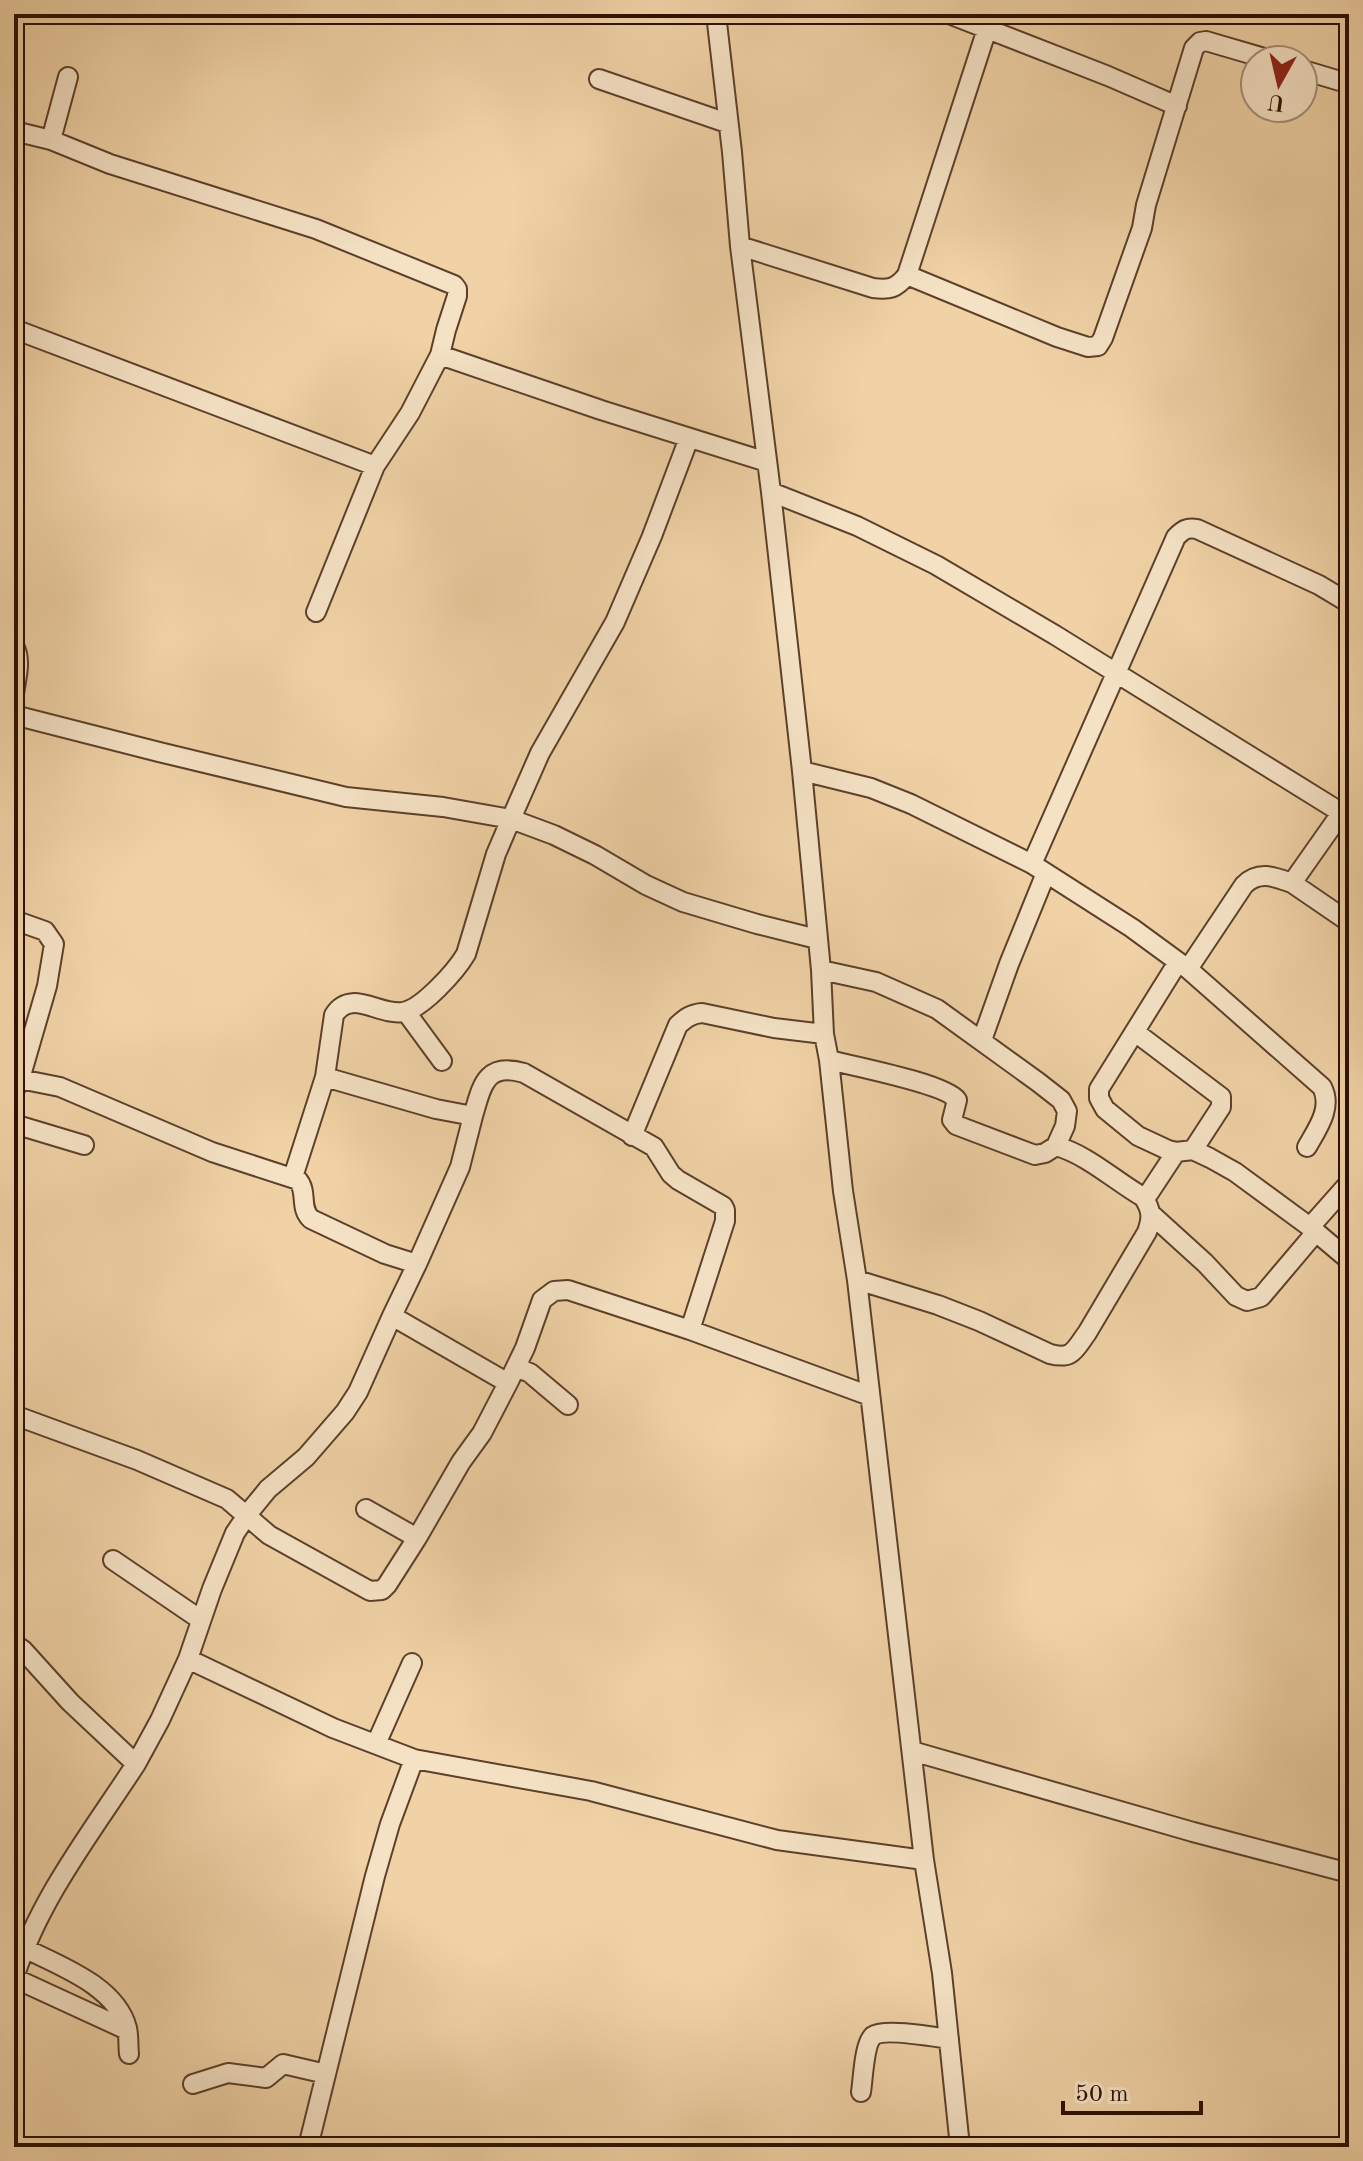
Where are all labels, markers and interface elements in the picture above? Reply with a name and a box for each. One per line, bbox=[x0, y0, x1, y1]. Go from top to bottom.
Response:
north arrow bbox=[1239, 44, 1319, 124]
text: U bbox=[1266, 90, 1287, 114]
scale bar bbox=[1063, 2065, 1201, 2115]
text: 50 m bbox=[1075, 2083, 1129, 2107]

